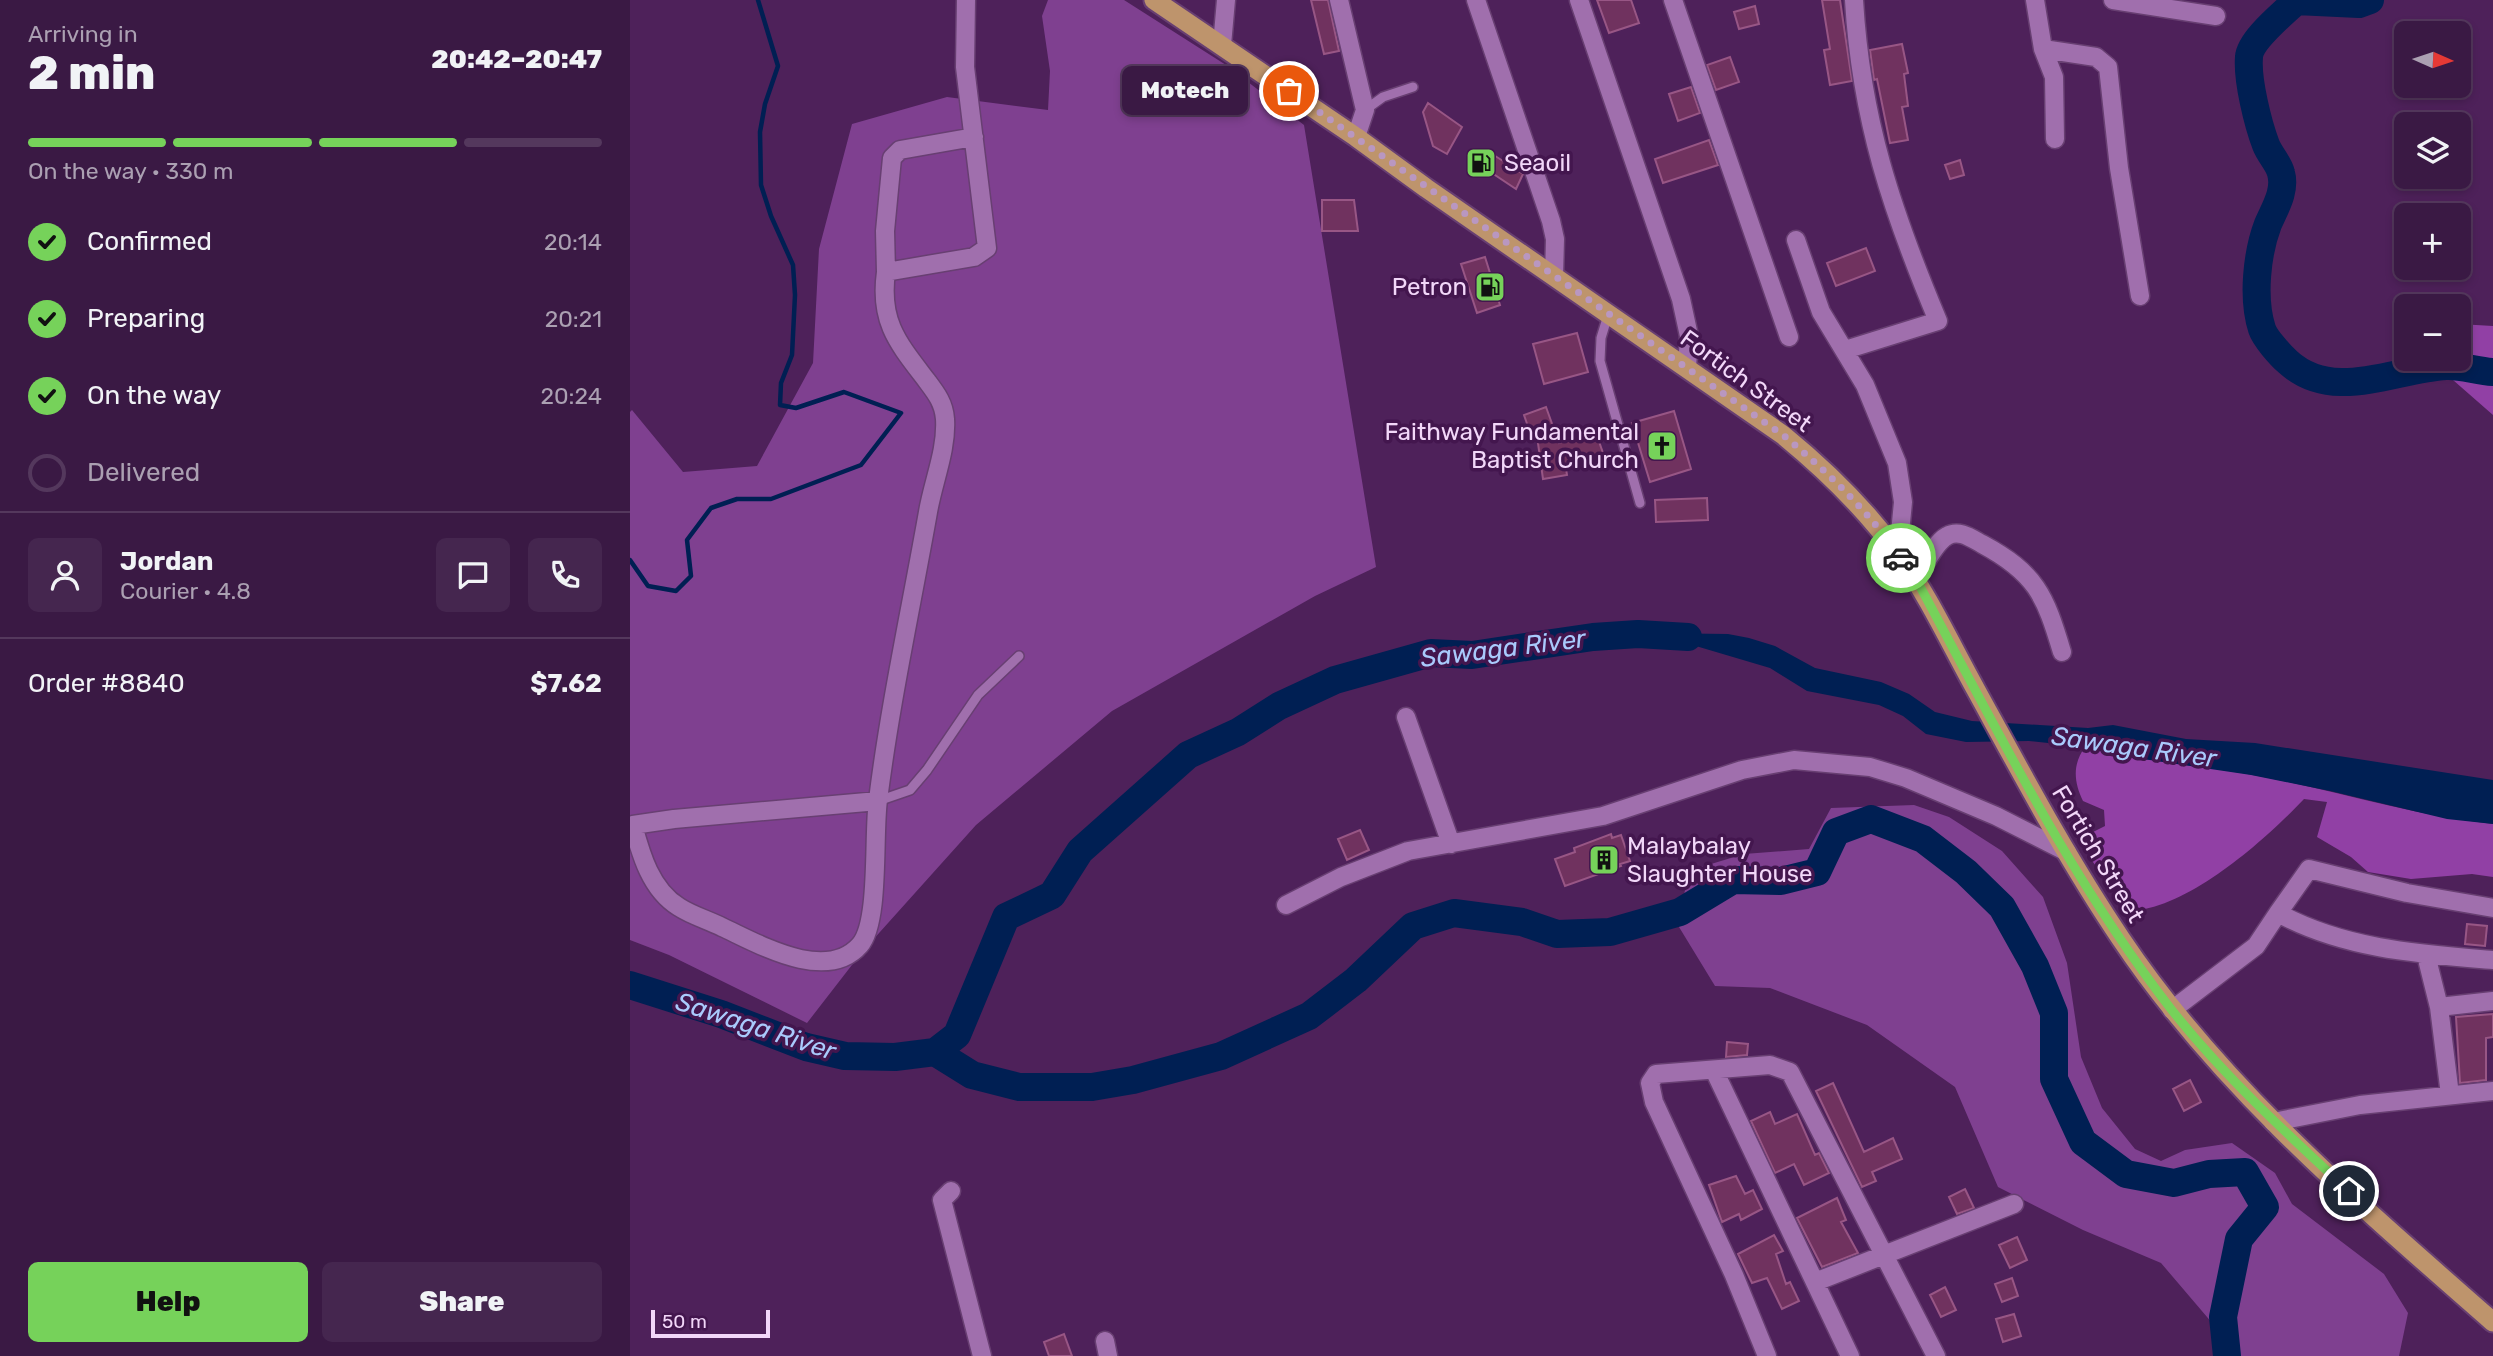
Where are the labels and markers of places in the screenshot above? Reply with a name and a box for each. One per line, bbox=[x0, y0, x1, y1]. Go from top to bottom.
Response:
pin bbox=[1259, 61, 1319, 121]
callout: Motech bbox=[1121, 66, 1247, 116]
fuel station icon: Seaoil bbox=[1464, 146, 1498, 180]
place label: Seaoil bbox=[1504, 149, 1571, 177]
fuel station icon: Petron bbox=[1473, 270, 1507, 304]
place label: Petron bbox=[1392, 273, 1467, 301]
place label: Faithway Fundamental Baptist Church bbox=[1385, 418, 1639, 474]
church icon: Faithway Fundamental Baptist Church bbox=[1645, 429, 1679, 463]
place label: Malaybalay Slaughter House bbox=[1627, 832, 1813, 888]
building icon: Malaybalay Slaughter House bbox=[1587, 843, 1621, 877]
pin bbox=[2319, 1161, 2379, 1221]

